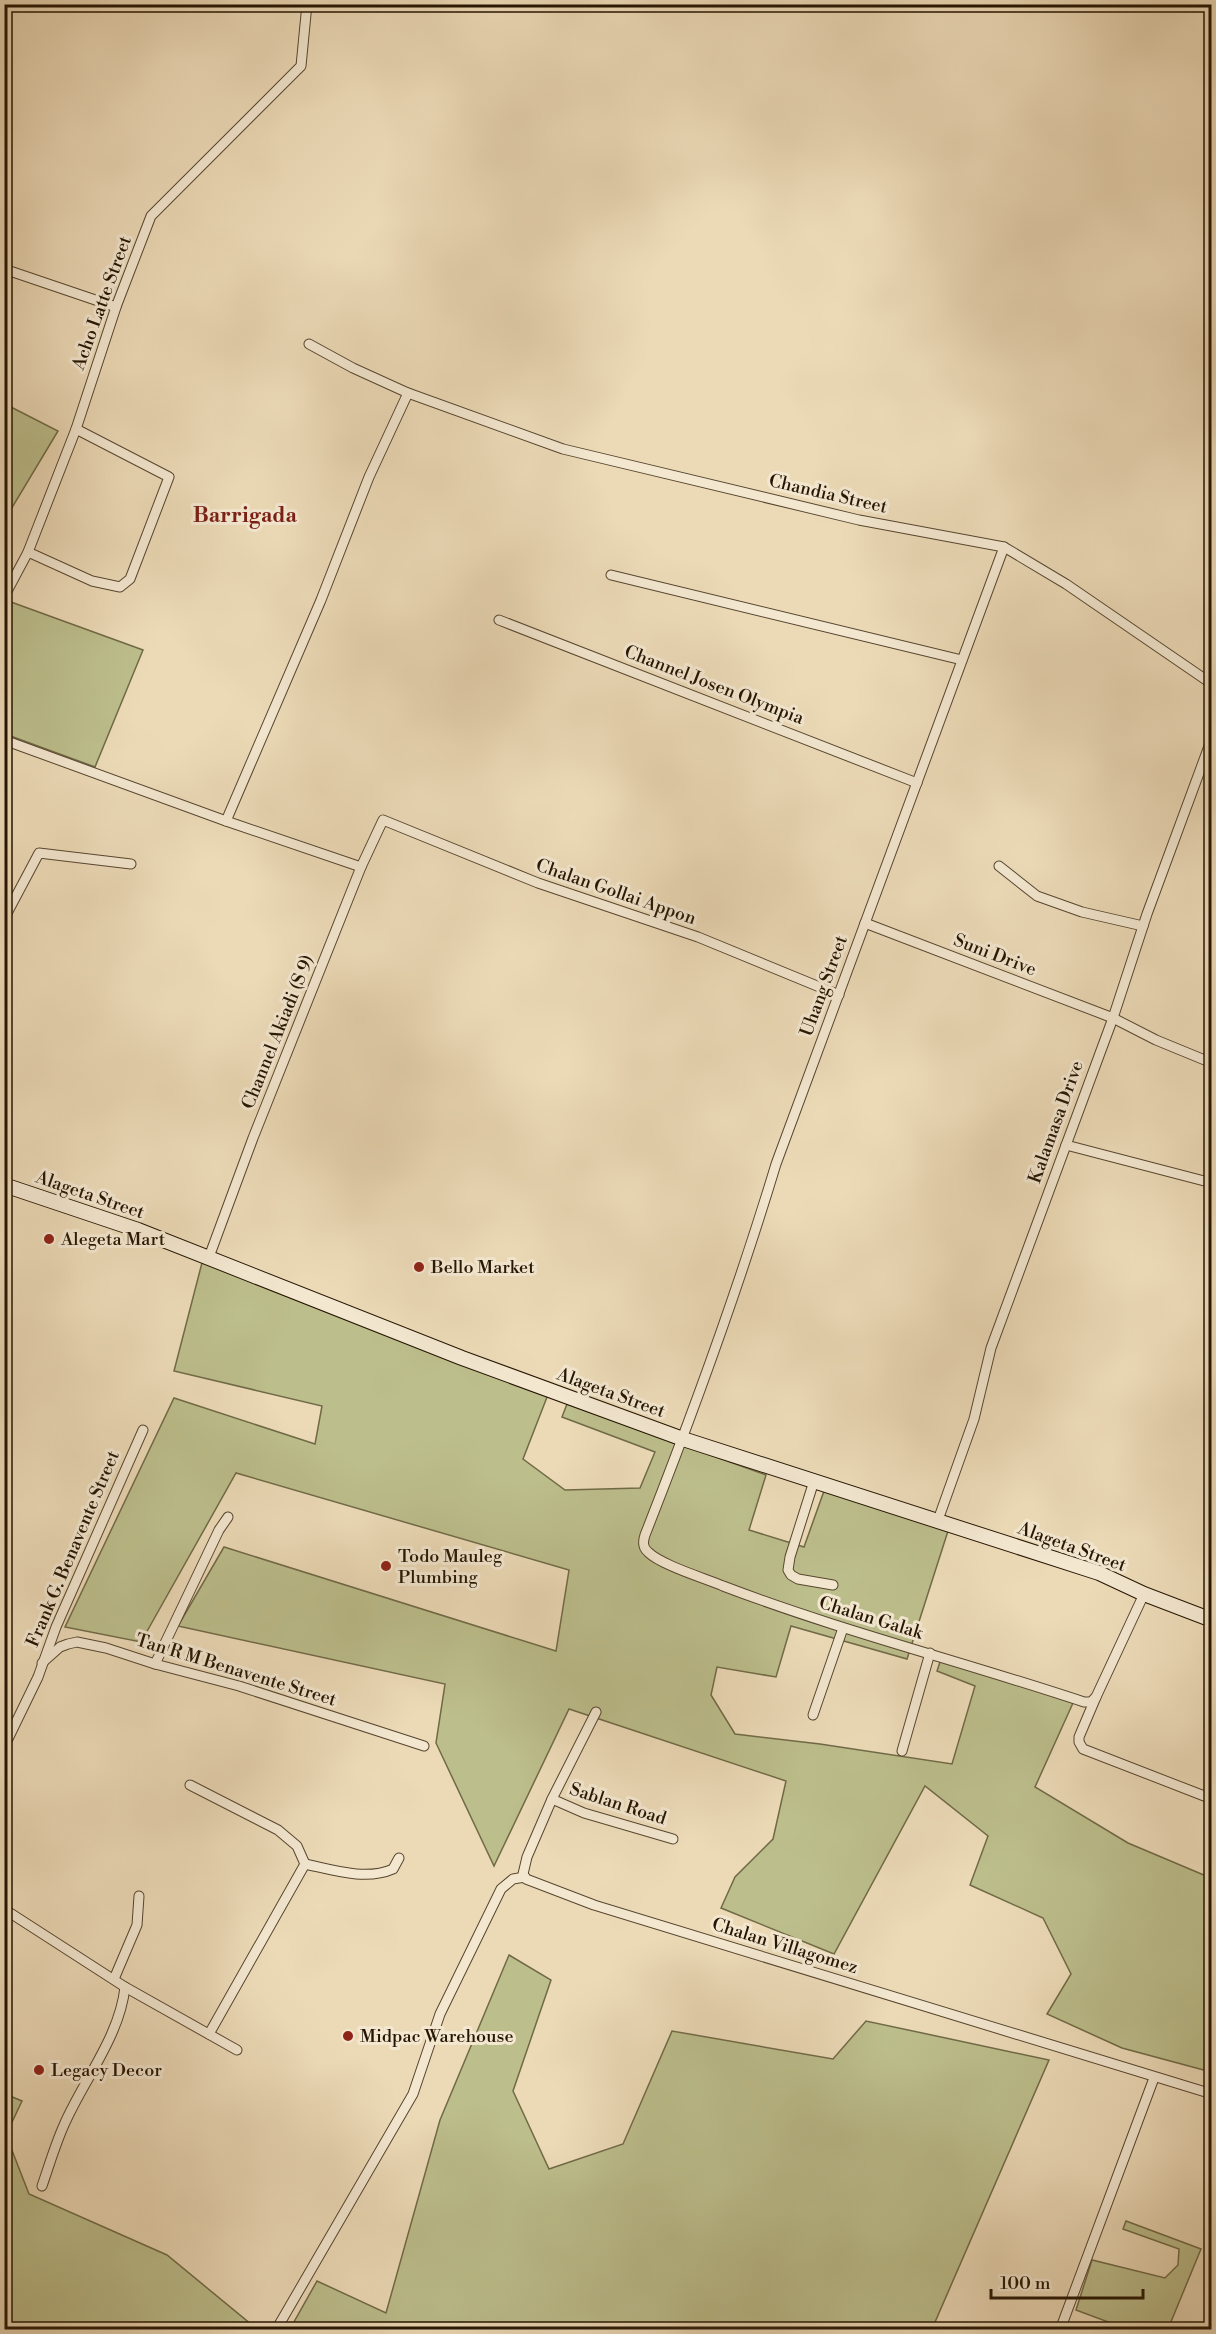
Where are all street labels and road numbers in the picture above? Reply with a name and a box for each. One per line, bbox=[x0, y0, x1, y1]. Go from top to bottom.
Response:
street label: Acho Latte Street bbox=[67, 232, 137, 374]
street label: Chandia Street bbox=[767, 469, 890, 519]
street label: Channel Josen Olympia bbox=[621, 640, 808, 730]
street label: Chalan Gollai Appon bbox=[533, 854, 699, 930]
street label: Suni Drive bbox=[950, 929, 1040, 981]
street label: Uhang Street bbox=[795, 932, 853, 1040]
street label: Channel Akiadi (S 9) bbox=[237, 951, 319, 1113]
street label: Kalamasa Drive bbox=[1023, 1058, 1089, 1186]
street label: Alageta Street bbox=[32, 1165, 148, 1225]
street label: Alageta Street bbox=[553, 1362, 669, 1423]
street label: Frank G. Benavente Street bbox=[21, 1447, 125, 1651]
street label: Alageta Street bbox=[1014, 1516, 1130, 1577]
street label: Chalan Galak bbox=[816, 1591, 927, 1645]
street label: Tan R M Benavente Street bbox=[133, 1628, 340, 1712]
street label: Sablan Road bbox=[567, 1778, 670, 1831]
street label: Chalan Villagomez bbox=[709, 1913, 861, 1979]

